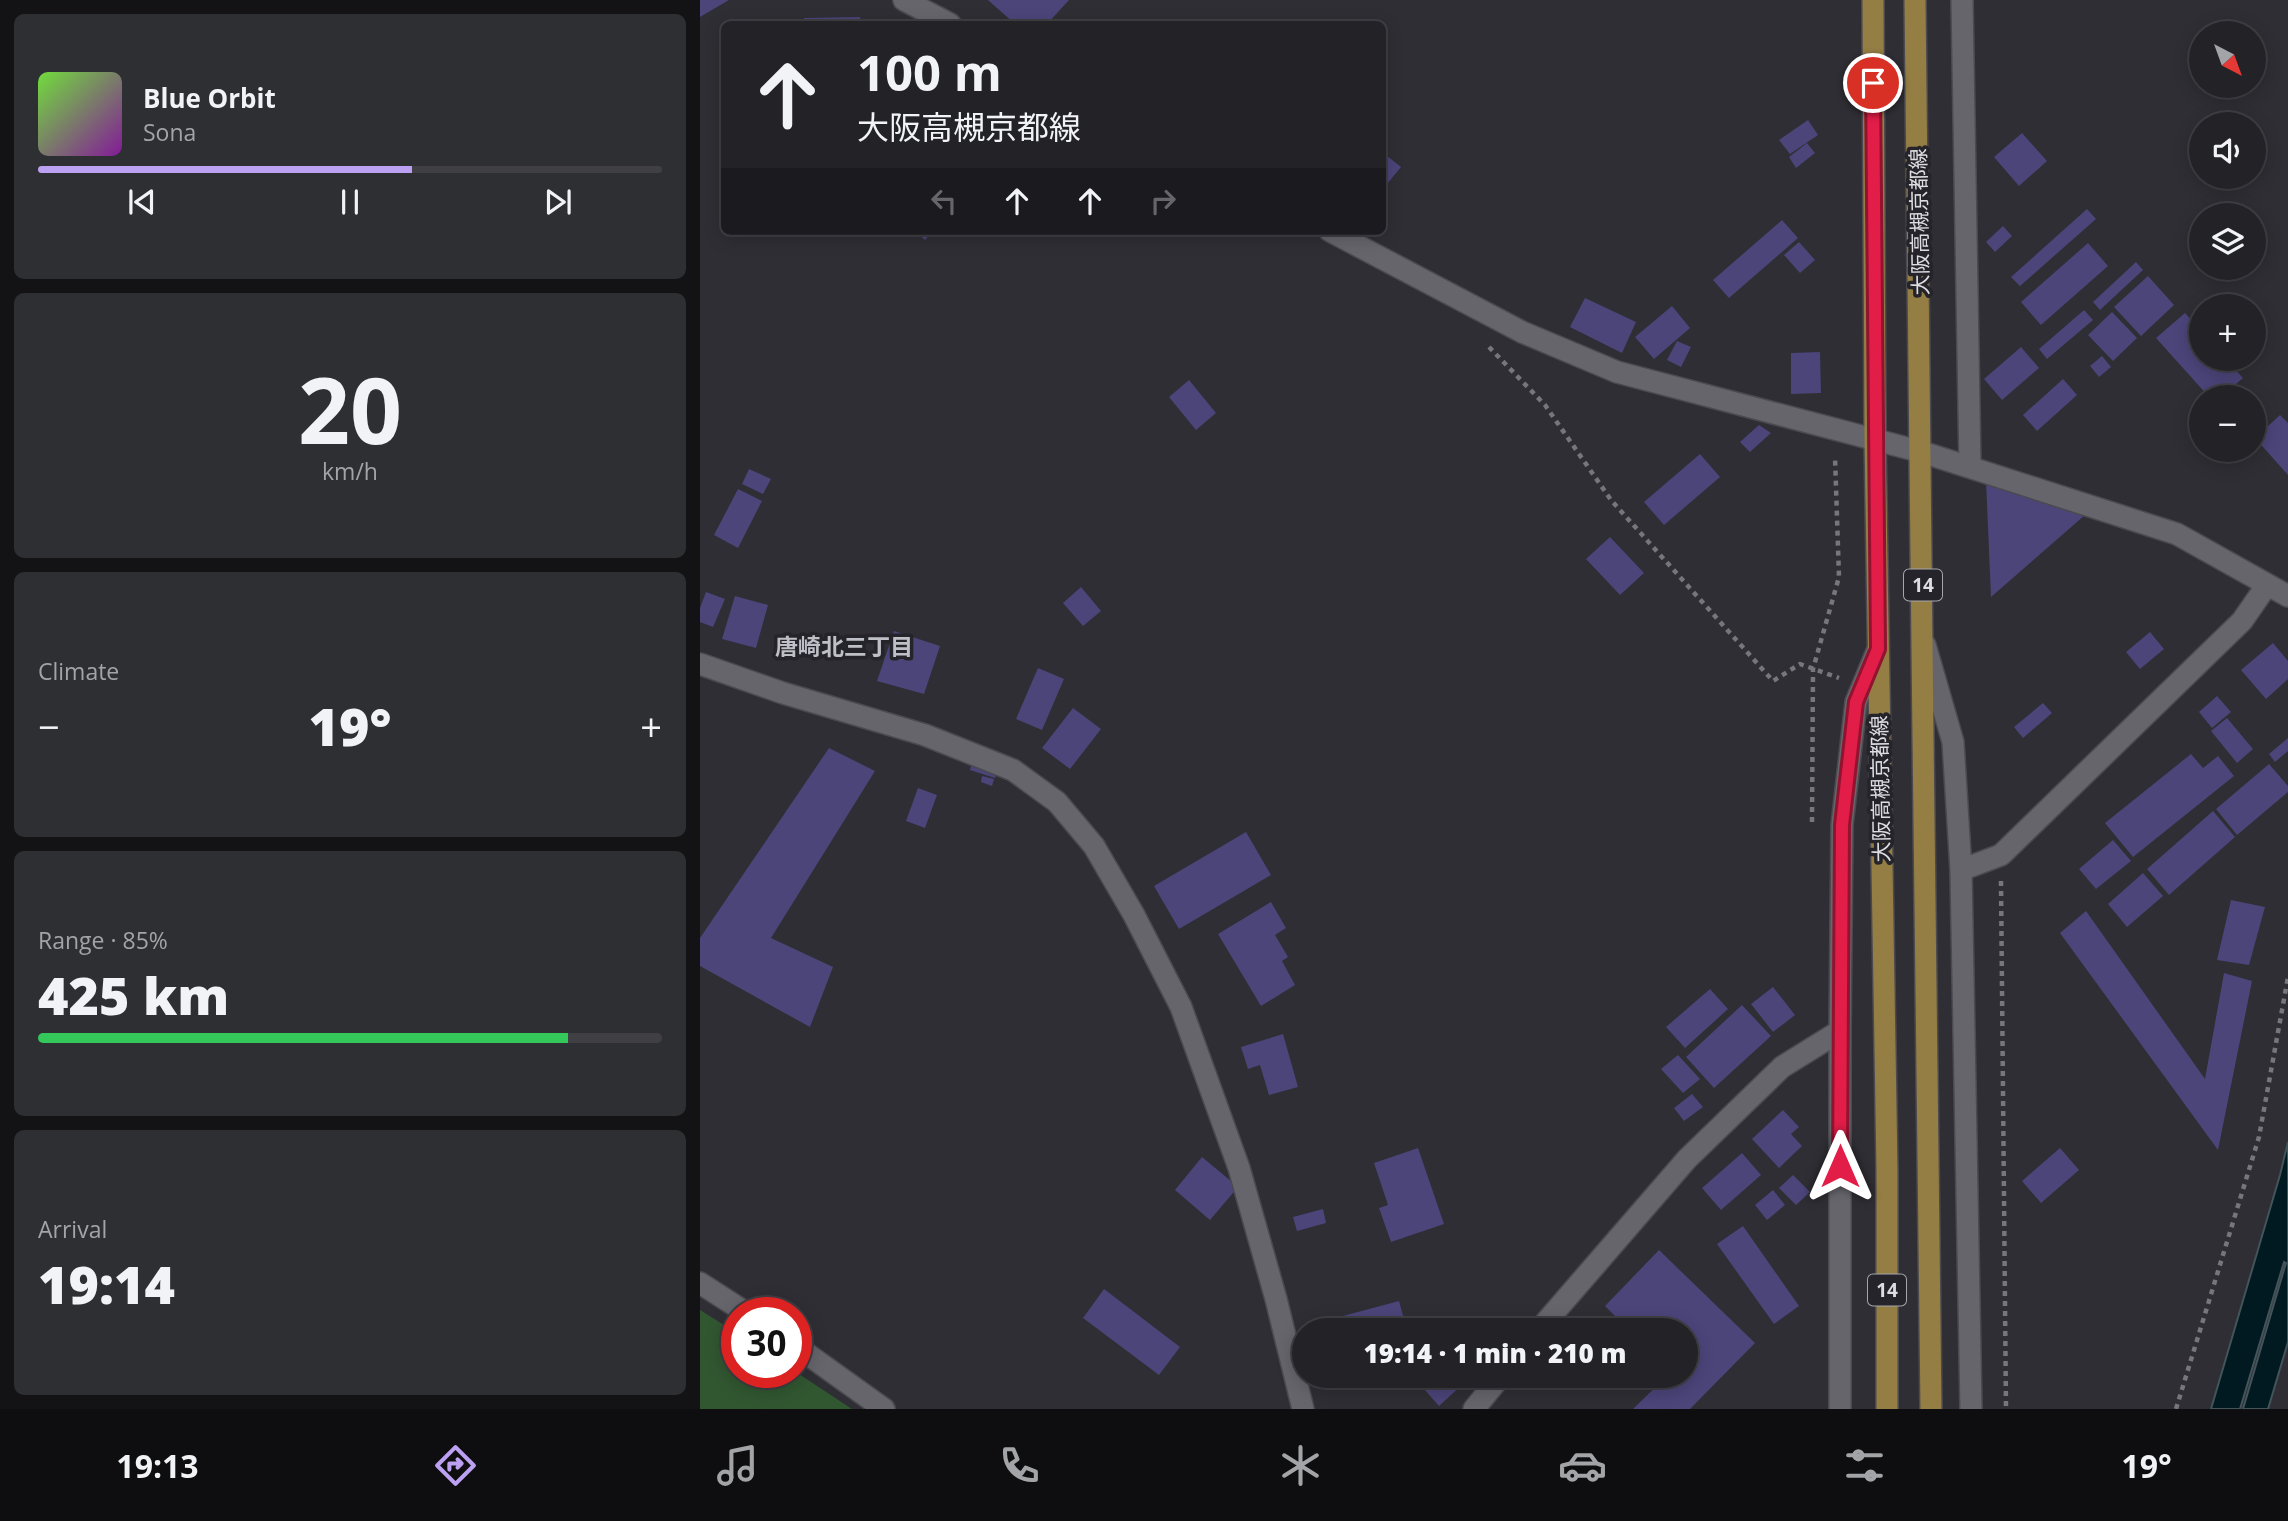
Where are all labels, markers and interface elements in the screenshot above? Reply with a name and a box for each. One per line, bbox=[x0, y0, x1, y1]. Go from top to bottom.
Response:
north arrow bbox=[2189, 21, 2266, 98]
map controls bbox=[2189, 21, 2266, 462]
text: 100 m bbox=[857, 39, 1002, 105]
icon: ahead bbox=[742, 49, 833, 140]
pin bbox=[1843, 53, 1903, 113]
icon: arrive bbox=[1854, 64, 1892, 102]
text: Blue Orbit bbox=[143, 80, 276, 116]
text: 大阪高槻京都線 bbox=[857, 105, 1081, 148]
button: sound bbox=[2189, 112, 2266, 189]
text: Sona bbox=[143, 116, 196, 148]
street label: 大阪高槻京都線 bbox=[1904, 148, 1934, 296]
icon: left bbox=[925, 182, 963, 220]
icon: ahead bbox=[998, 182, 1036, 220]
icon: ahead bbox=[1071, 182, 1109, 220]
icon: right bbox=[1144, 182, 1182, 220]
icon: previous bbox=[123, 183, 161, 221]
icon: pause bbox=[331, 183, 369, 221]
icon: next bbox=[539, 183, 577, 221]
button: layers bbox=[2189, 203, 2266, 280]
button: + bbox=[2189, 294, 2266, 371]
text: 20 bbox=[298, 347, 402, 471]
button: − bbox=[2189, 385, 2266, 462]
text: km/h bbox=[322, 455, 378, 487]
road number: 14 bbox=[1904, 570, 1942, 600]
district label: 唐崎北三丁目 bbox=[775, 630, 913, 662]
text: Climate bbox=[38, 655, 119, 687]
text: 19° bbox=[309, 690, 391, 761]
text: − bbox=[38, 700, 60, 752]
text: + bbox=[640, 700, 662, 752]
street label: 大阪高槻京都線 bbox=[1865, 715, 1895, 863]
text: Range · 85% bbox=[38, 924, 168, 956]
text: 425 km bbox=[38, 959, 229, 1030]
position arrow bbox=[1803, 1129, 1877, 1203]
text: Arrival bbox=[38, 1213, 107, 1245]
text: 19:14 bbox=[38, 1248, 175, 1319]
road number: 14 bbox=[1868, 1274, 1906, 1306]
speed limit sign: 30 bbox=[721, 1297, 812, 1388]
text: 19:14 · 1 min · 210 m bbox=[1364, 1335, 1626, 1371]
icon: directions bbox=[431, 1441, 480, 1490]
icon: music bbox=[713, 1441, 762, 1490]
icon: phone bbox=[995, 1441, 1044, 1490]
icon: climate bbox=[1276, 1441, 1325, 1490]
icon: car bbox=[1558, 1441, 1607, 1490]
icon: filters bbox=[1840, 1441, 1889, 1490]
text: 19:13 bbox=[116, 1444, 199, 1487]
text: 19° bbox=[2121, 1444, 2172, 1487]

